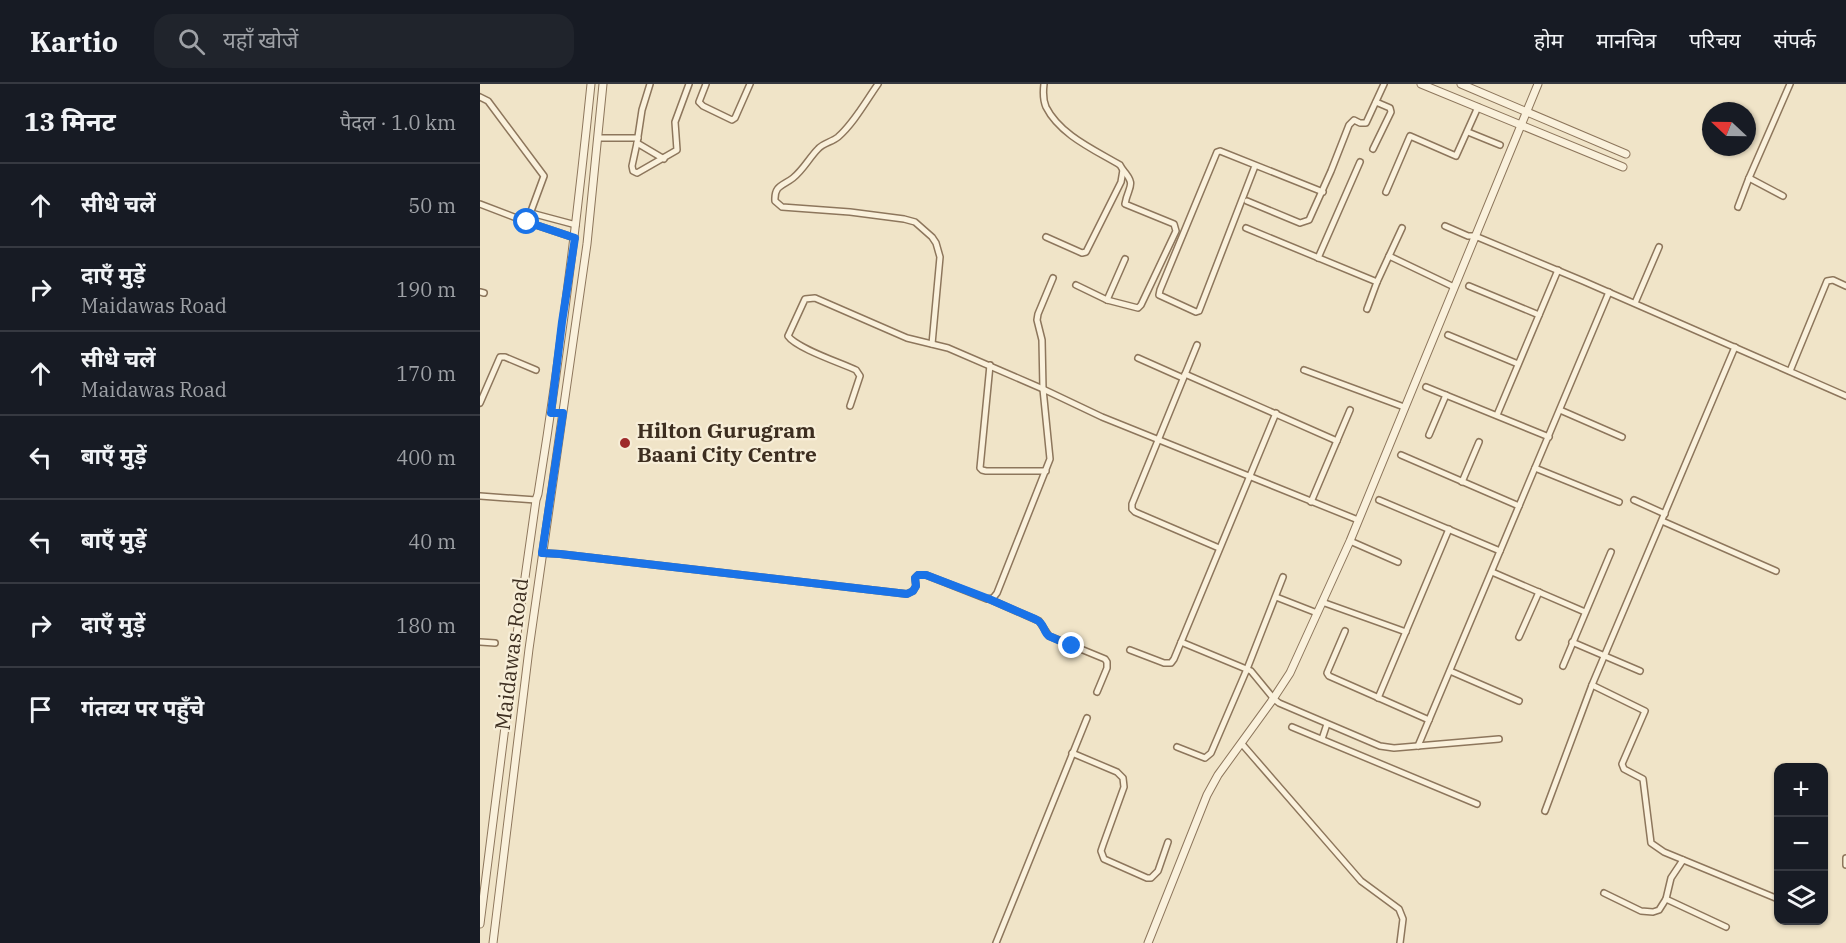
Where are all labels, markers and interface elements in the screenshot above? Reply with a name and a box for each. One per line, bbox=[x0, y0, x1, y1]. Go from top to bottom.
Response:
search box bbox=[154, 14, 574, 68]
text: Kartio bbox=[30, 23, 118, 60]
icon: search bbox=[175, 25, 208, 58]
text: यहाँ खोजें bbox=[223, 25, 298, 54]
text: होम bbox=[1534, 26, 1563, 54]
text: मानचित्र bbox=[1596, 26, 1656, 54]
text: परिचय bbox=[1689, 26, 1741, 54]
text: संपर्क bbox=[1774, 26, 1816, 54]
north arrow bbox=[1702, 102, 1756, 156]
text: 13 मिनट bbox=[24, 104, 116, 138]
text: पैदल · 1.0 km bbox=[340, 109, 456, 136]
icon: ahead bbox=[24, 189, 57, 222]
text: सीधे चलें bbox=[81, 189, 155, 218]
text: 50 m bbox=[408, 192, 456, 219]
route start bbox=[513, 208, 539, 234]
text: दाएँ मुड़ें bbox=[81, 260, 145, 289]
icon: right bbox=[24, 273, 57, 306]
text: 190 m bbox=[396, 276, 456, 303]
text: Maidawas Road bbox=[81, 292, 227, 319]
text: सीधे चलें bbox=[81, 344, 155, 373]
icon: ahead bbox=[24, 357, 57, 390]
text: 170 m bbox=[396, 360, 456, 387]
text: Maidawas Road bbox=[81, 376, 227, 403]
place label: Hilton Gurugram Baani City Centre bbox=[637, 416, 817, 468]
marker: Hilton Gurugram Baani City Centre bbox=[618, 436, 632, 450]
icon: left bbox=[24, 441, 57, 474]
text: बाएँ मुड़ें bbox=[81, 441, 146, 470]
text: 400 m bbox=[396, 444, 456, 471]
icon: left bbox=[24, 525, 57, 558]
text: बाएँ मुड़ें bbox=[81, 525, 146, 554]
text: 40 m bbox=[408, 528, 456, 555]
street label: Maidawas Road bbox=[488, 576, 534, 732]
icon: right bbox=[24, 609, 57, 642]
text: दाएँ मुड़ें bbox=[81, 609, 145, 638]
text: 180 m bbox=[396, 612, 456, 639]
route end bbox=[1058, 632, 1084, 658]
icon: arrive bbox=[24, 693, 57, 726]
text: गंतव्य पर पहुँचे bbox=[81, 693, 204, 722]
map controls bbox=[1774, 763, 1828, 925]
button: + bbox=[1774, 763, 1828, 817]
button: − bbox=[1774, 817, 1828, 871]
button: layers bbox=[1774, 871, 1828, 925]

